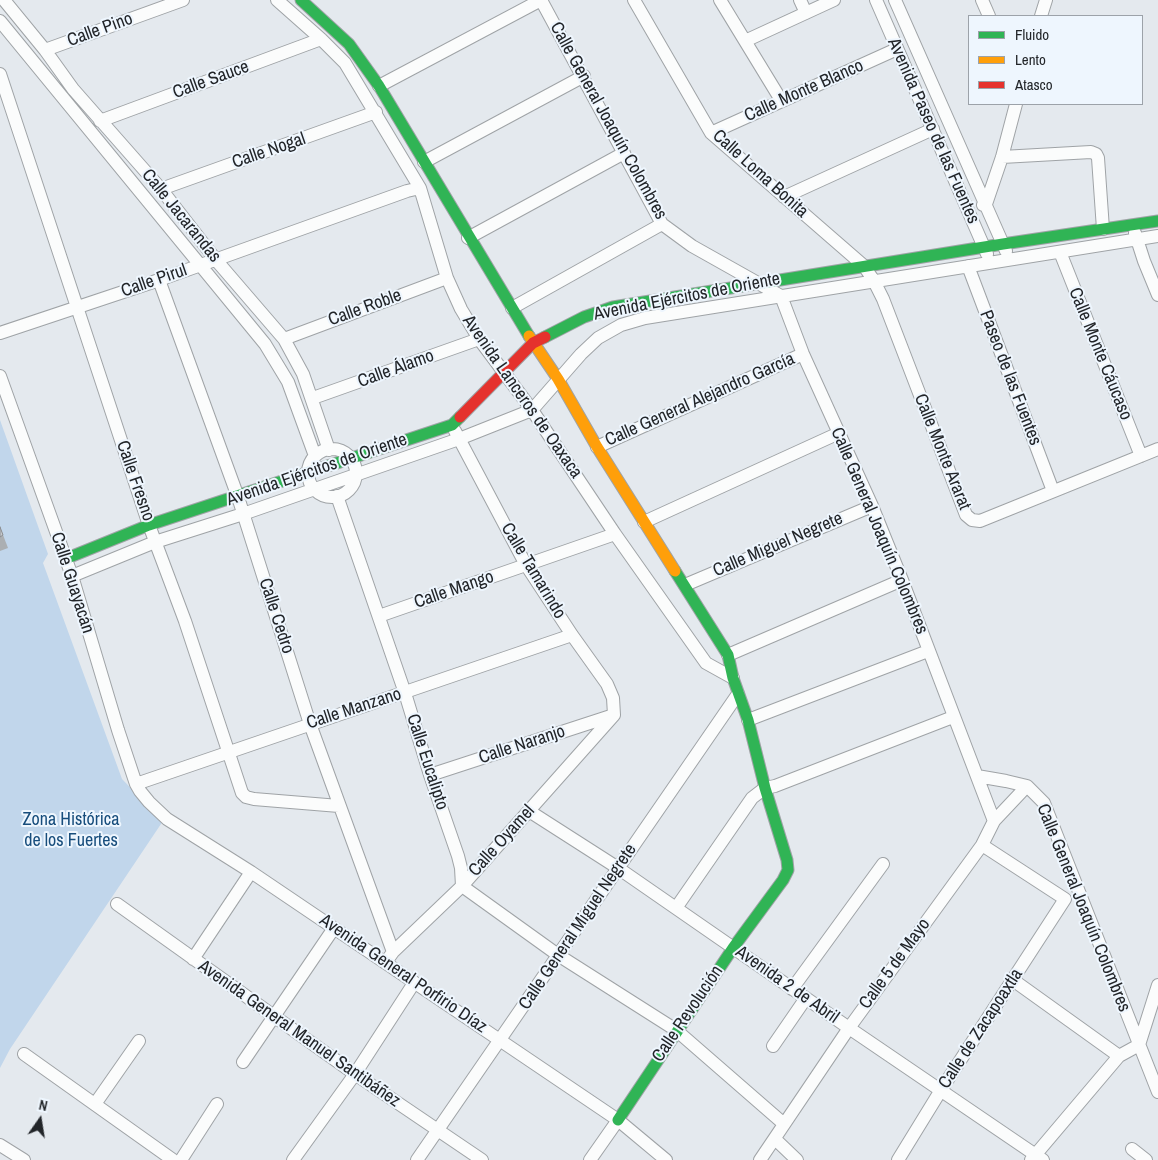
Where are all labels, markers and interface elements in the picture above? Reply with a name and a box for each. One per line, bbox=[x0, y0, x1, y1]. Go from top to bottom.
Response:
street label: Calle Pino bbox=[64, 8, 136, 52]
legend bbox=[968, 15, 1143, 105]
street label: Calle General Joaquín Colombres bbox=[545, 19, 671, 223]
text: Fluido bbox=[1015, 24, 1049, 45]
street label: Avenida Paseo de las Fuentes bbox=[882, 35, 984, 227]
text: Lento bbox=[1015, 49, 1046, 70]
street label: Calle Monte Blanco bbox=[741, 55, 867, 127]
street label: Calle Sauce bbox=[170, 56, 252, 104]
text: Atasco bbox=[1015, 74, 1053, 95]
street label: Calle Loma Bonita bbox=[708, 125, 812, 223]
street label: Calle Nogal bbox=[229, 128, 309, 174]
street label: Calle Jacarandas bbox=[137, 165, 225, 267]
street label: Calle Pirul bbox=[118, 260, 190, 302]
street label: Avenida Ejércitos de Oriente bbox=[592, 268, 782, 326]
street label: Calle Roble bbox=[325, 285, 405, 331]
street label: Calle Monte Cáucaso bbox=[1064, 285, 1136, 423]
street label: Paseo de las Fuentes bbox=[974, 307, 1046, 449]
street label: Avenida Lanceros de Oaxaca bbox=[457, 311, 587, 483]
street label: Calle Álamo bbox=[355, 345, 437, 393]
street label: Calle General Alejandro García bbox=[602, 348, 798, 452]
street label: Calle Monte Ararat bbox=[909, 391, 975, 513]
street label: Calle General Joaquín Colombres bbox=[826, 424, 932, 638]
street label: Avenida Ejércitos de Oriente bbox=[224, 429, 410, 511]
street label: Calle Fresno bbox=[111, 438, 159, 524]
street label: Calle Miguel Negrete bbox=[710, 508, 846, 582]
street label: Calle Tamarindo bbox=[496, 519, 570, 623]
street label: Calle Guayacán bbox=[46, 530, 98, 636]
street label: Calle Mango bbox=[411, 566, 497, 614]
street label: Calle Cedro bbox=[254, 576, 298, 656]
street label: Calle Manzano bbox=[304, 684, 404, 734]
street label: Calle Eucalipto bbox=[401, 711, 453, 813]
street label: Calle Naranjo bbox=[476, 721, 568, 769]
street label: Calle Oyamel bbox=[464, 801, 540, 881]
street label: Calle General Joaquín Colombres bbox=[1031, 801, 1135, 1015]
park label: Zona Histórica de los Fuertes bbox=[23, 809, 119, 852]
street label: Calle General Miguel Negrete bbox=[514, 840, 642, 1014]
street label: Avenida General Porfirio Díaz bbox=[315, 910, 491, 1038]
street label: Calle 5 de Mayo bbox=[855, 915, 935, 1013]
street label: Avenida 2 de Abril bbox=[731, 941, 843, 1029]
street label: Avenida General Manuel Santibáñez bbox=[194, 956, 404, 1112]
street label: Calle Revolución bbox=[648, 962, 728, 1066]
street label: Calle de Zacapoaxtla bbox=[934, 965, 1028, 1093]
north arrow bbox=[15, 1095, 65, 1145]
text: N bbox=[37, 1096, 49, 1115]

